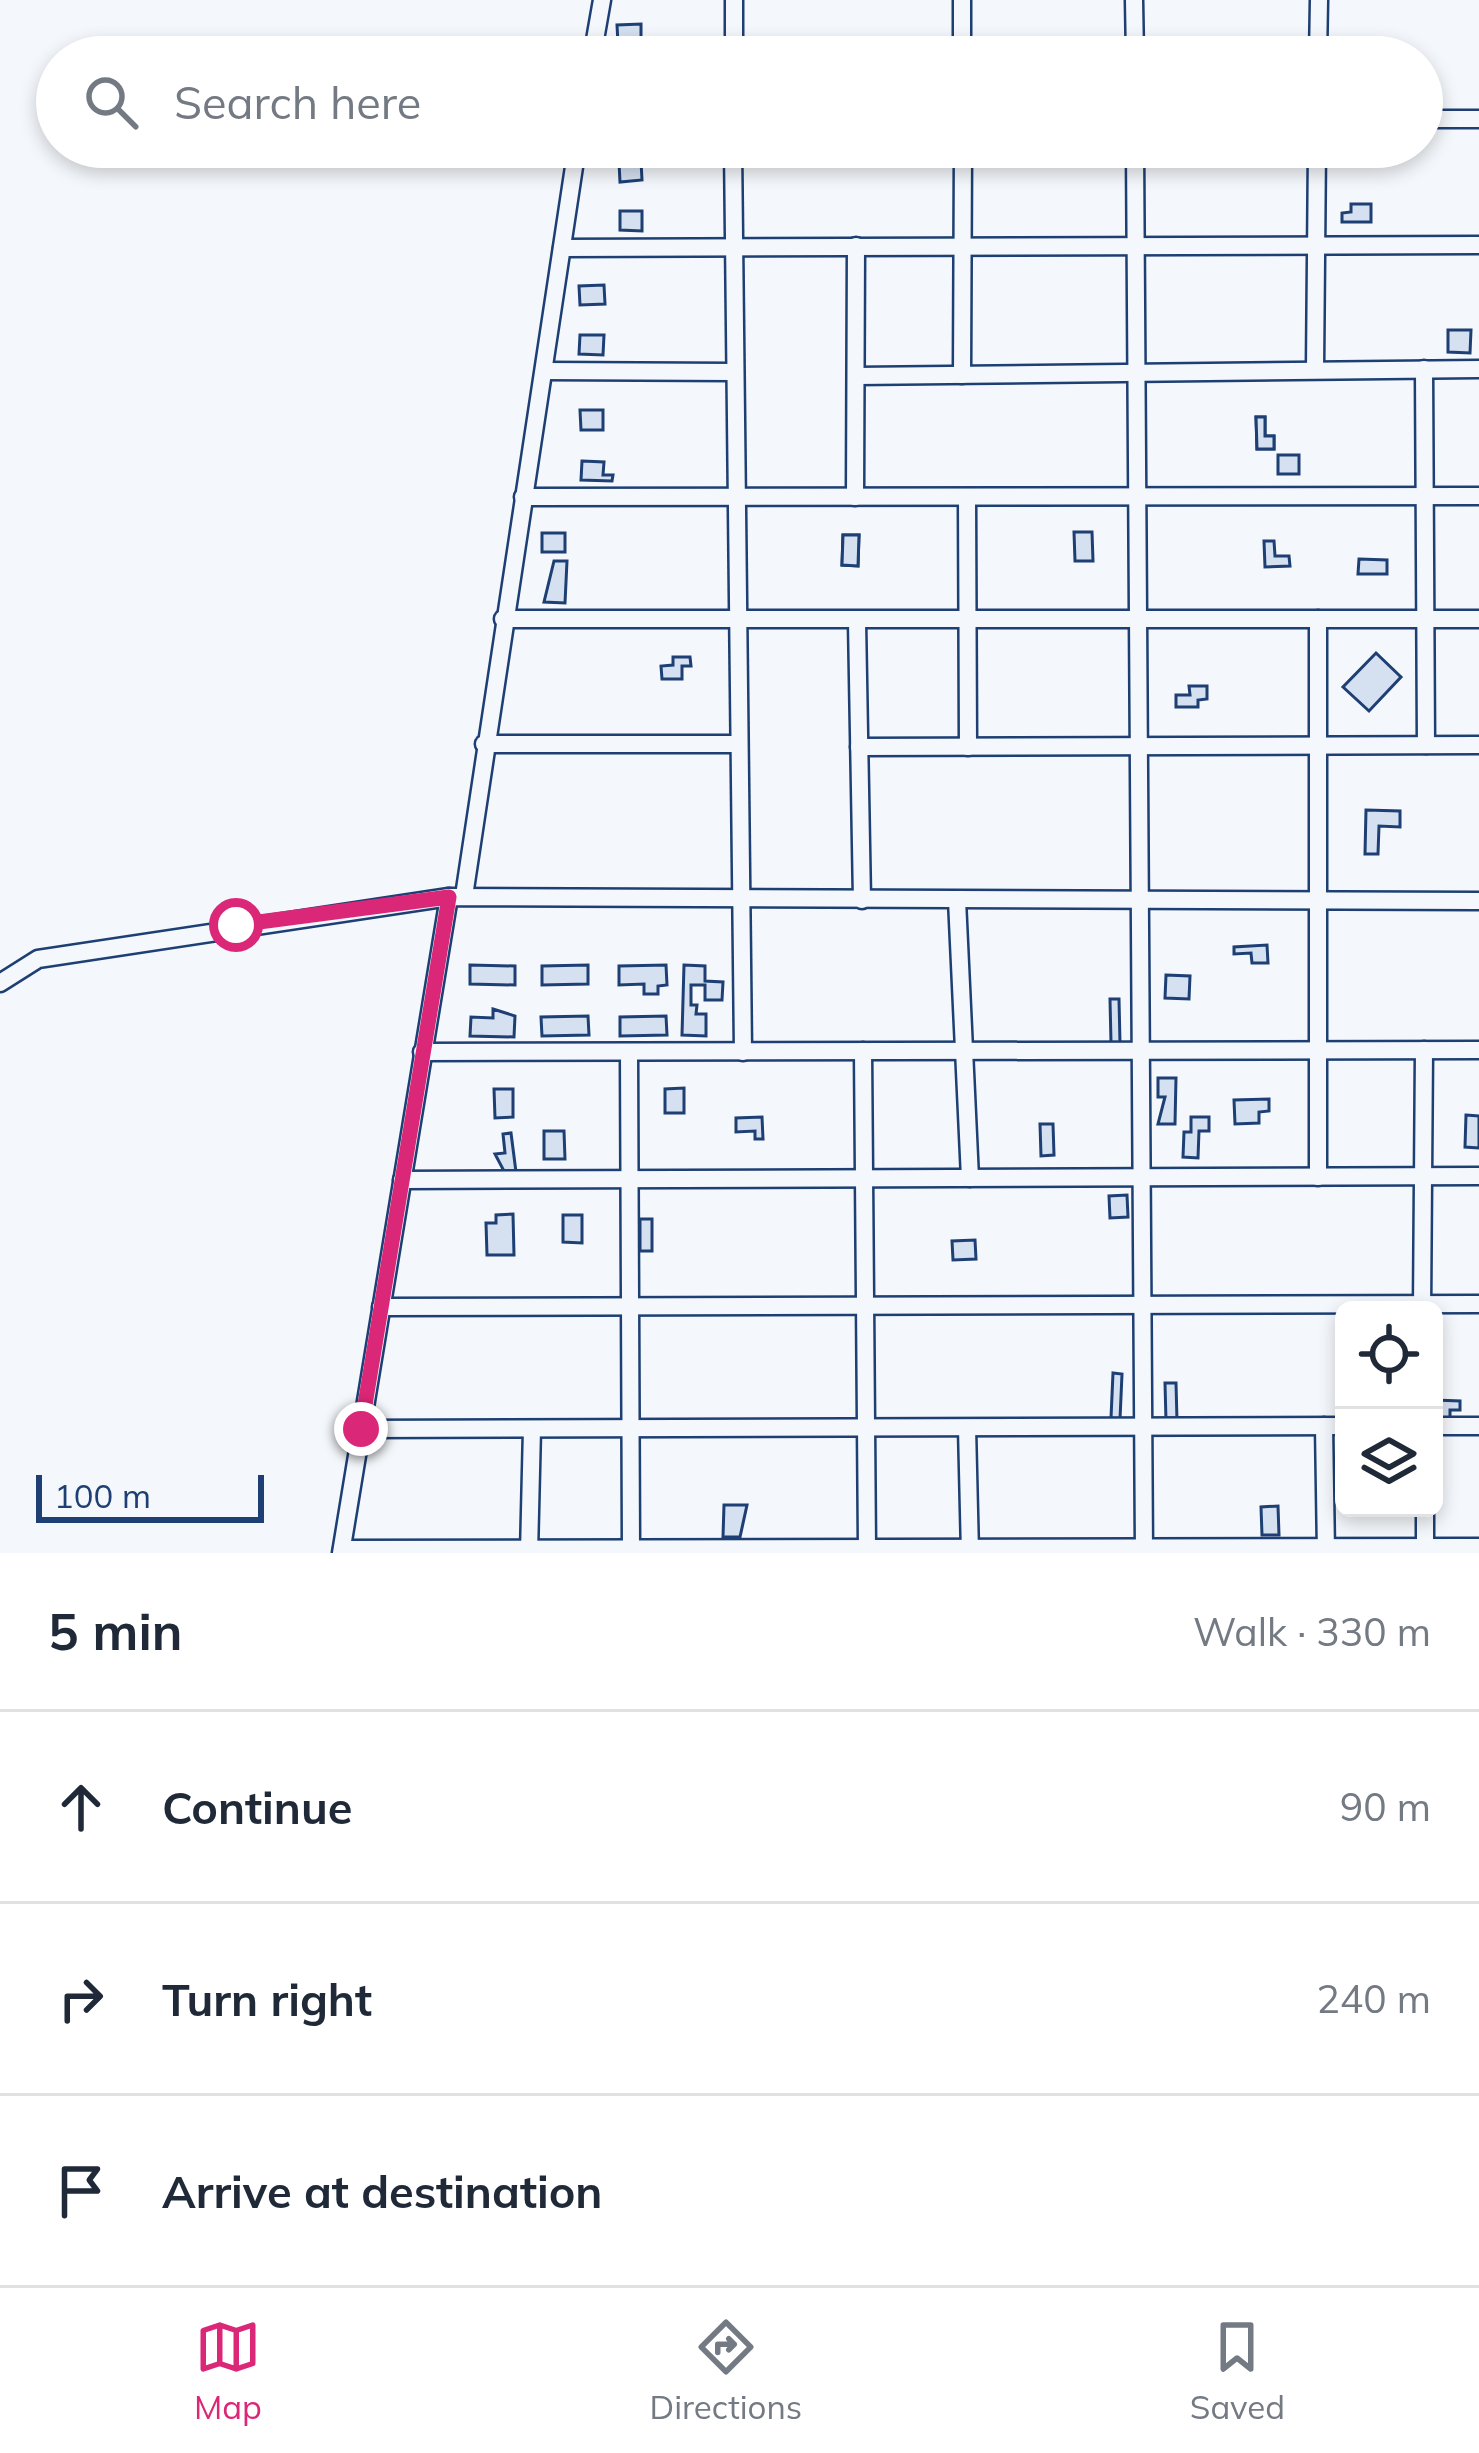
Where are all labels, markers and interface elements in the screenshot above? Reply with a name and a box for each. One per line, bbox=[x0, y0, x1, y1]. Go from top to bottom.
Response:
search box bbox=[36, 36, 1443, 168]
icon: search bbox=[78, 69, 144, 135]
text: Search here bbox=[174, 74, 421, 130]
route start bbox=[209, 898, 263, 952]
map controls bbox=[1335, 1301, 1443, 1517]
button: locate bbox=[1335, 1301, 1443, 1409]
route end bbox=[334, 1402, 388, 1456]
button: layers bbox=[1335, 1409, 1443, 1517]
scale bar bbox=[36, 1469, 264, 1522]
text: 100 m bbox=[54, 1475, 151, 1516]
text: 5 min bbox=[48, 1599, 183, 1663]
text: Walk · 330 m bbox=[1193, 1607, 1431, 1656]
icon: ahead bbox=[48, 1774, 114, 1840]
text: Continue bbox=[162, 1779, 352, 1835]
text: 90 m bbox=[1340, 1782, 1431, 1831]
icon: right bbox=[48, 1966, 114, 2032]
text: Turn right bbox=[162, 1971, 372, 2027]
text: 240 m bbox=[1316, 1974, 1431, 2023]
icon: arrive bbox=[48, 2158, 114, 2224]
text: Arrive at destination bbox=[162, 2163, 602, 2219]
tab: Map bbox=[194, 2314, 262, 2427]
tab: Directions bbox=[650, 2314, 802, 2427]
tab: Saved bbox=[1190, 2314, 1285, 2427]

